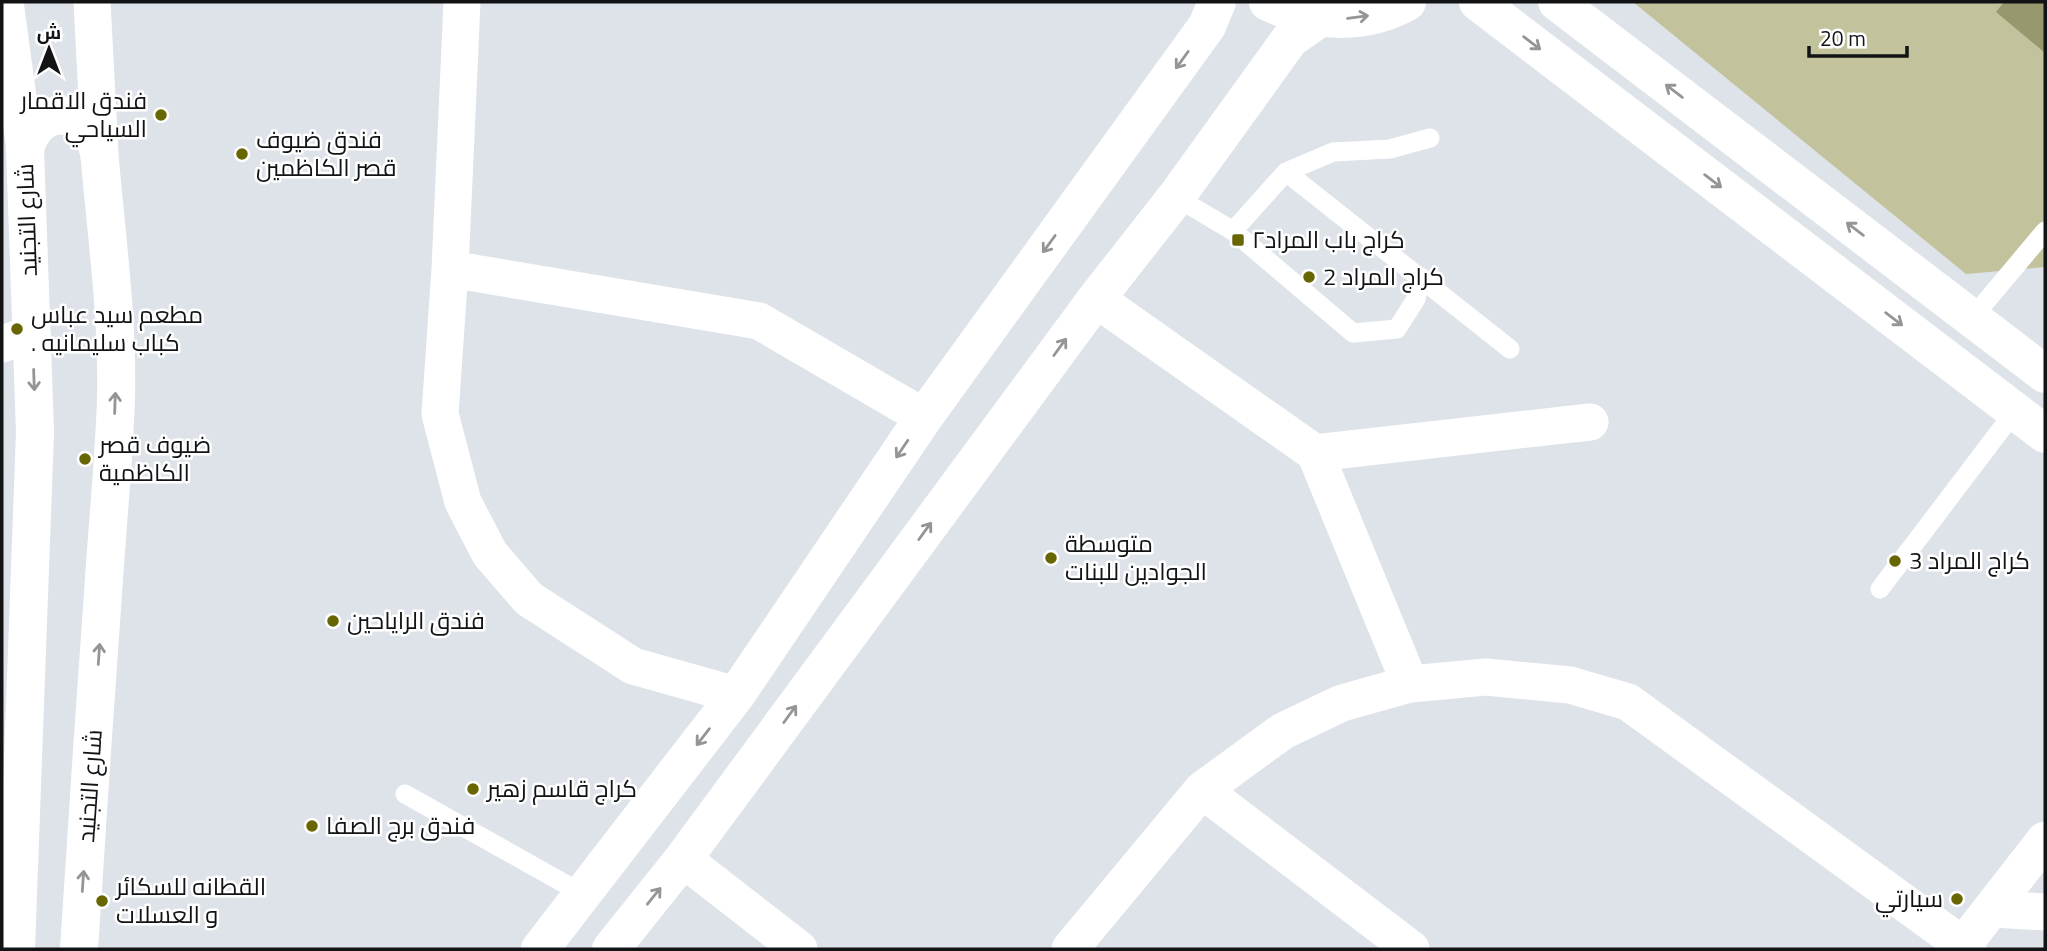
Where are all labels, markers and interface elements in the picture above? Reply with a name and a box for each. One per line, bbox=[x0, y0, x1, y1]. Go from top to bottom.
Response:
one-way arrow bbox=[1346, 10, 1369, 23]
north arrow bbox=[14, 14, 84, 84]
scale bar bbox=[1809, 14, 1907, 58]
text: ش bbox=[37, 17, 61, 46]
text: 20 m bbox=[1820, 22, 1866, 54]
one-way arrow bbox=[1522, 36, 1541, 51]
one-way arrow bbox=[1175, 50, 1189, 69]
place label: فندق الاقمار السياحي bbox=[18, 82, 147, 148]
one-way arrow bbox=[1665, 83, 1684, 98]
marker: فندق الاقمار السياحي bbox=[153, 107, 169, 123]
place label: فندق ضيوف قصر الكاظمين bbox=[256, 121, 397, 185]
marker: فندق ضيوف قصر الكاظمين bbox=[234, 146, 250, 162]
street label: شارع التجنيد bbox=[6, 163, 46, 277]
one-way arrow bbox=[1703, 174, 1722, 188]
place label: كراج باب المراد٢ bbox=[1252, 221, 1405, 257]
one-way arrow bbox=[1846, 221, 1865, 236]
marker: كراج باب المراد٢ bbox=[1230, 232, 1246, 248]
one-way arrow bbox=[1042, 234, 1056, 253]
place label: كراج المراد 2 bbox=[1323, 258, 1444, 294]
marker: كراج المراد 2 bbox=[1301, 269, 1317, 285]
place label: مطعم سيد عباس . كباب سليمانيه bbox=[31, 296, 203, 360]
one-way arrow bbox=[1884, 312, 1903, 326]
marker: مطعم سيد عباس . كباب سليمانيه bbox=[9, 321, 25, 337]
one-way arrow bbox=[1052, 338, 1067, 357]
one-way arrow bbox=[27, 368, 40, 391]
one-way arrow bbox=[109, 392, 122, 415]
place label: ضيوف قصر الكاظمية bbox=[97, 426, 211, 490]
one-way arrow bbox=[895, 439, 909, 458]
marker: ضيوف قصر الكاظمية bbox=[77, 451, 93, 467]
one-way arrow bbox=[917, 522, 932, 540]
place label: متوسطة الجوادين للبنات bbox=[1065, 525, 1207, 589]
place label: كراج المراد 3 bbox=[1909, 542, 2030, 578]
marker: متوسطة الجوادين للبنات bbox=[1043, 550, 1059, 566]
marker: كراج المراد 3 bbox=[1887, 553, 1903, 569]
place label: فندق الراياحين bbox=[347, 602, 485, 638]
marker: فندق الراياحين bbox=[325, 613, 341, 629]
one-way arrow bbox=[92, 643, 105, 666]
one-way arrow bbox=[783, 705, 797, 724]
one-way arrow bbox=[696, 727, 711, 746]
street label: شارع التجنيد bbox=[67, 728, 111, 844]
place label: كراج قاسم زهير bbox=[485, 770, 637, 806]
marker: كراج قاسم زهير bbox=[465, 781, 481, 797]
place label: فندق برج الصفا bbox=[326, 807, 475, 843]
marker: فندق برج الصفا bbox=[304, 818, 320, 834]
place label: القطانه للسكائر و العسلات bbox=[114, 868, 266, 932]
one-way arrow bbox=[77, 870, 90, 893]
place label: سيارتي bbox=[1875, 880, 1943, 918]
one-way arrow bbox=[646, 887, 661, 905]
marker: سيارتي bbox=[1949, 891, 1965, 907]
marker: القطانه للسكائر و العسلات bbox=[94, 893, 110, 909]

